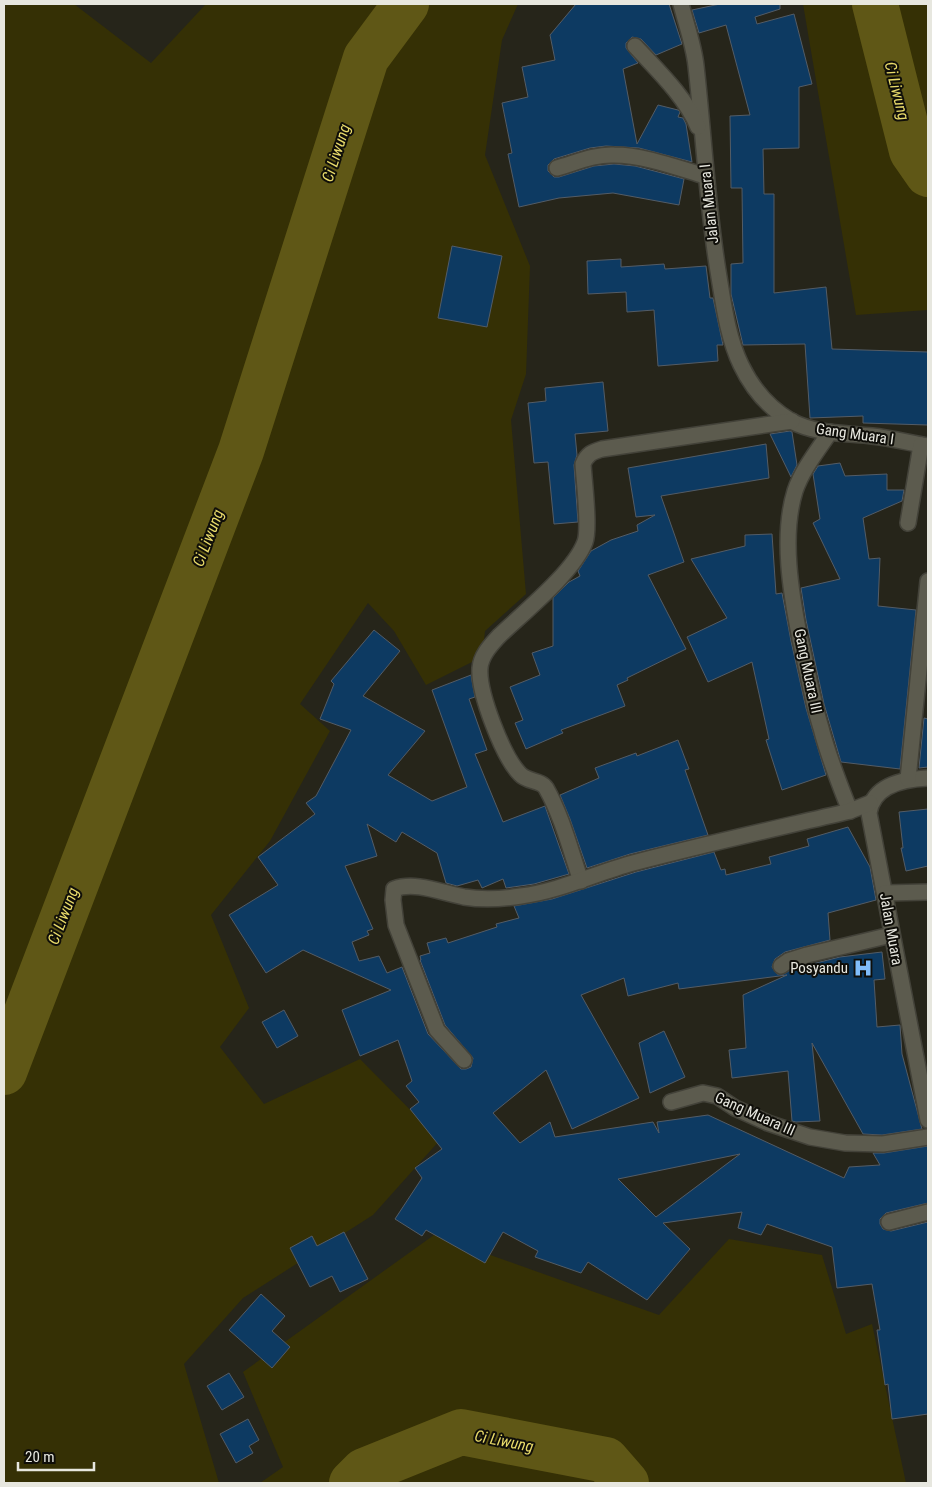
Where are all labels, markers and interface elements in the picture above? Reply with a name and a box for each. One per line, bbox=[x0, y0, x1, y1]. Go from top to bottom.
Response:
water label: Ci Liwung bbox=[881, 60, 914, 123]
water label: Ci Liwung bbox=[318, 121, 354, 184]
street label: Jalan Muara I bbox=[696, 163, 722, 245]
street label: Gang Muara I bbox=[815, 420, 895, 448]
water label: Ci Liwung bbox=[188, 506, 228, 569]
street label: Gang Muara III bbox=[790, 627, 826, 715]
water label: Ci Liwung bbox=[43, 884, 83, 947]
street label: Jalan Muara bbox=[876, 891, 906, 967]
hospital icon: Posyandu bbox=[852, 957, 874, 979]
place label: Posyandu bbox=[790, 959, 848, 977]
street label: Gang Muara III bbox=[712, 1088, 798, 1140]
water label: Ci Liwung bbox=[473, 1426, 535, 1456]
scale bar bbox=[18, 1440, 94, 1472]
text: 20 m bbox=[25, 1448, 55, 1466]

